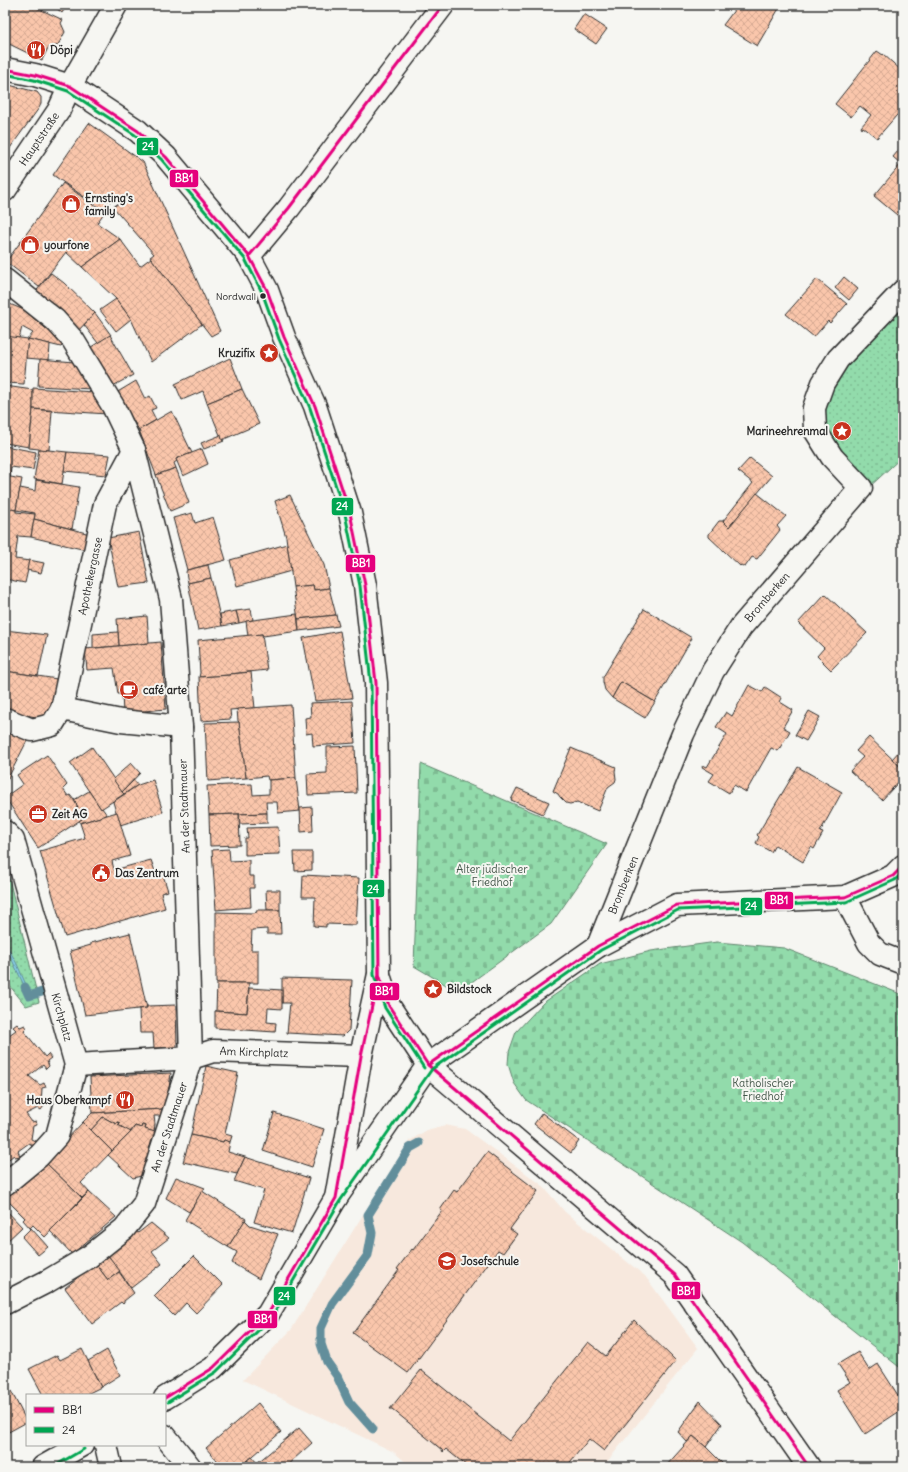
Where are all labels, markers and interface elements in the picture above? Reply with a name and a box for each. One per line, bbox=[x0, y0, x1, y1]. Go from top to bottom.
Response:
restaurant icon: Döpi bbox=[25, 39, 47, 61]
place label: Döpi bbox=[50, 43, 73, 58]
street label: Hauptstraße bbox=[16, 109, 62, 169]
line badge: 24 bbox=[136, 137, 159, 156]
text: 24 bbox=[142, 139, 155, 153]
line badge: BB1 bbox=[169, 169, 199, 188]
text: BB1 bbox=[175, 171, 193, 185]
place label: Ernsting's family bbox=[84, 191, 133, 219]
shop icon: Ernsting's family bbox=[60, 193, 82, 215]
shop icon: yourfone bbox=[19, 234, 41, 256]
place label: yourfone bbox=[44, 238, 89, 253]
place label: Nordwall bbox=[216, 290, 256, 303]
marker: Nordwall bbox=[258, 291, 268, 301]
place icon: Kruzifix bbox=[258, 342, 280, 364]
place label: Kruzifix bbox=[218, 346, 256, 360]
place icon: Marineehrenmal bbox=[831, 420, 853, 442]
place label: Marineehrenmal bbox=[747, 424, 828, 438]
line badge: 24 bbox=[331, 497, 354, 516]
text: 24 bbox=[336, 499, 349, 513]
street label: Apothekergasse bbox=[75, 536, 105, 616]
line badge: BB1 bbox=[345, 554, 376, 573]
text: BB1 bbox=[352, 556, 370, 570]
street label: Bromberken bbox=[741, 569, 793, 625]
cafe icon: café arte bbox=[118, 679, 140, 701]
place label: café arte bbox=[143, 683, 187, 697]
street label: An der Stadtmauer bbox=[175, 758, 193, 853]
office icon: Zeit AG bbox=[27, 803, 49, 825]
place label: Zeit AG bbox=[52, 807, 88, 821]
street label: Bromberken bbox=[605, 854, 641, 916]
public building icon: Das Zentrum bbox=[90, 862, 112, 884]
park label: Alter jüdischer Friedhof bbox=[456, 862, 528, 889]
place label: Das Zentrum bbox=[115, 866, 179, 880]
line badge: 24 bbox=[362, 879, 385, 898]
text: 24 bbox=[367, 882, 380, 896]
line badge: BB1 bbox=[764, 891, 794, 910]
text: BB1 bbox=[770, 893, 788, 907]
line badge: 24 bbox=[740, 897, 763, 916]
text: 24 bbox=[745, 899, 758, 913]
place icon: Bildstock bbox=[422, 978, 444, 1000]
line badge: BB1 bbox=[369, 982, 400, 1001]
place label: Bildstock bbox=[447, 982, 492, 996]
text: BB1 bbox=[375, 984, 393, 998]
street label: Kirchplatz bbox=[48, 991, 76, 1043]
street label: Am Kirchplatz bbox=[219, 1044, 289, 1060]
park label: Katholischer Friedhof bbox=[732, 1076, 794, 1103]
street label: An der Stadtmauer bbox=[148, 1080, 190, 1174]
restaurant icon: Haus Oberkampf bbox=[114, 1089, 136, 1111]
place label: Haus Oberkampf bbox=[27, 1093, 111, 1108]
school or university icon: Josefschule bbox=[436, 1250, 458, 1272]
place label: Josefschule bbox=[461, 1254, 519, 1268]
line badge: BB1 bbox=[671, 1281, 701, 1300]
text: BB1 bbox=[677, 1284, 695, 1298]
line badge: 24 bbox=[273, 1286, 296, 1306]
text: 24 bbox=[278, 1289, 291, 1303]
line badge: BB1 bbox=[247, 1310, 278, 1329]
text: BB1 bbox=[254, 1312, 272, 1326]
legend bbox=[26, 1394, 166, 1446]
text: BB1 bbox=[62, 1402, 82, 1417]
text: 24 bbox=[62, 1422, 75, 1437]

